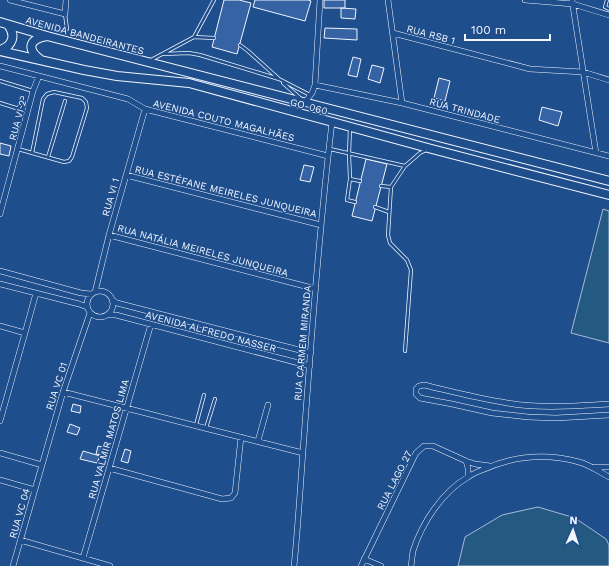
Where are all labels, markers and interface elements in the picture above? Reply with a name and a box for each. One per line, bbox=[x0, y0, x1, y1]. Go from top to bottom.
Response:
street label: AVENIDA BANDEIRANTES bbox=[24, 14, 145, 57]
scale bar bbox=[465, 16, 550, 42]
street label: RUA RSB 1 bbox=[405, 23, 456, 46]
text: 100 m bbox=[471, 23, 506, 37]
street label: GO-060 bbox=[289, 96, 329, 117]
street label: RUA TRINDADE bbox=[428, 96, 502, 125]
street label: AVENIDA COUTO MAGALHÃES bbox=[152, 98, 296, 143]
street label: RUA VI 2 bbox=[7, 99, 28, 142]
street label: RUA ESTÉFANE MEIRELES JUNQUEIRA bbox=[134, 164, 318, 220]
street label: RUA VI 1 bbox=[100, 177, 121, 218]
street label: RUA NATÁLIA MEIRELES JUNQUEIRA bbox=[116, 222, 290, 279]
street label: RUA CARMEM MIRANDA bbox=[292, 285, 313, 401]
street label: AVENIDA ALFREDO NASSER bbox=[144, 309, 278, 354]
street label: RUA VC 01 bbox=[44, 361, 69, 411]
street label: RUA VALMIR MATOS LIMA bbox=[86, 378, 131, 500]
street label: RUA LAGO 27 bbox=[375, 448, 414, 512]
street label: RUA VC 04 bbox=[7, 487, 32, 540]
north arrow bbox=[553, 510, 593, 550]
text: N bbox=[569, 514, 578, 527]

